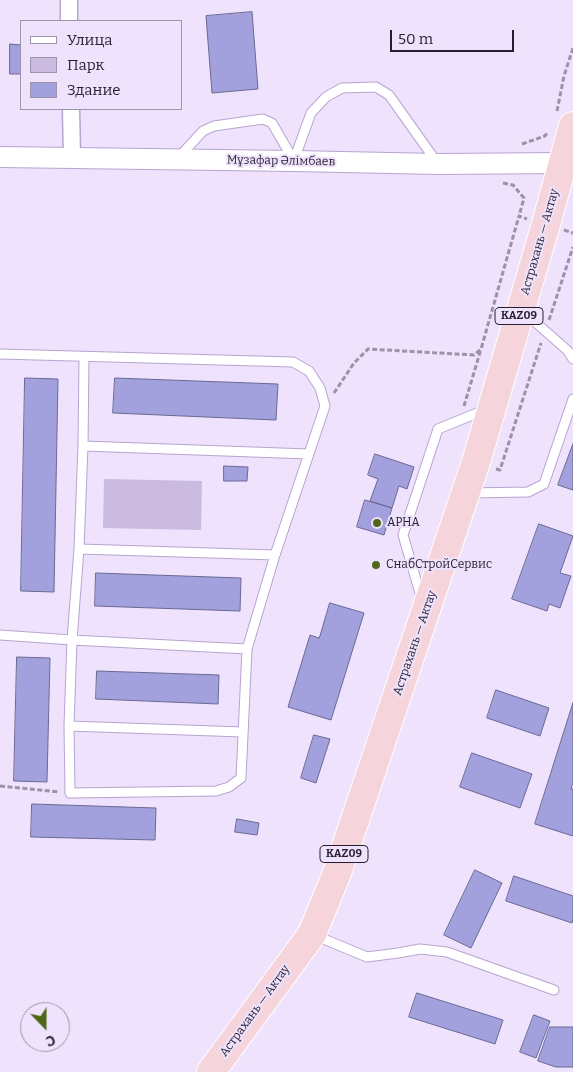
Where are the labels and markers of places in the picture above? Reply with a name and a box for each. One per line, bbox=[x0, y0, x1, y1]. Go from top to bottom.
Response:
place label: АРНА bbox=[387, 516, 420, 530]
marker: АРНА bbox=[371, 517, 383, 529]
place label: СнабСтройСервис bbox=[386, 558, 492, 572]
marker: СнабСтройСервис bbox=[370, 559, 382, 571]

